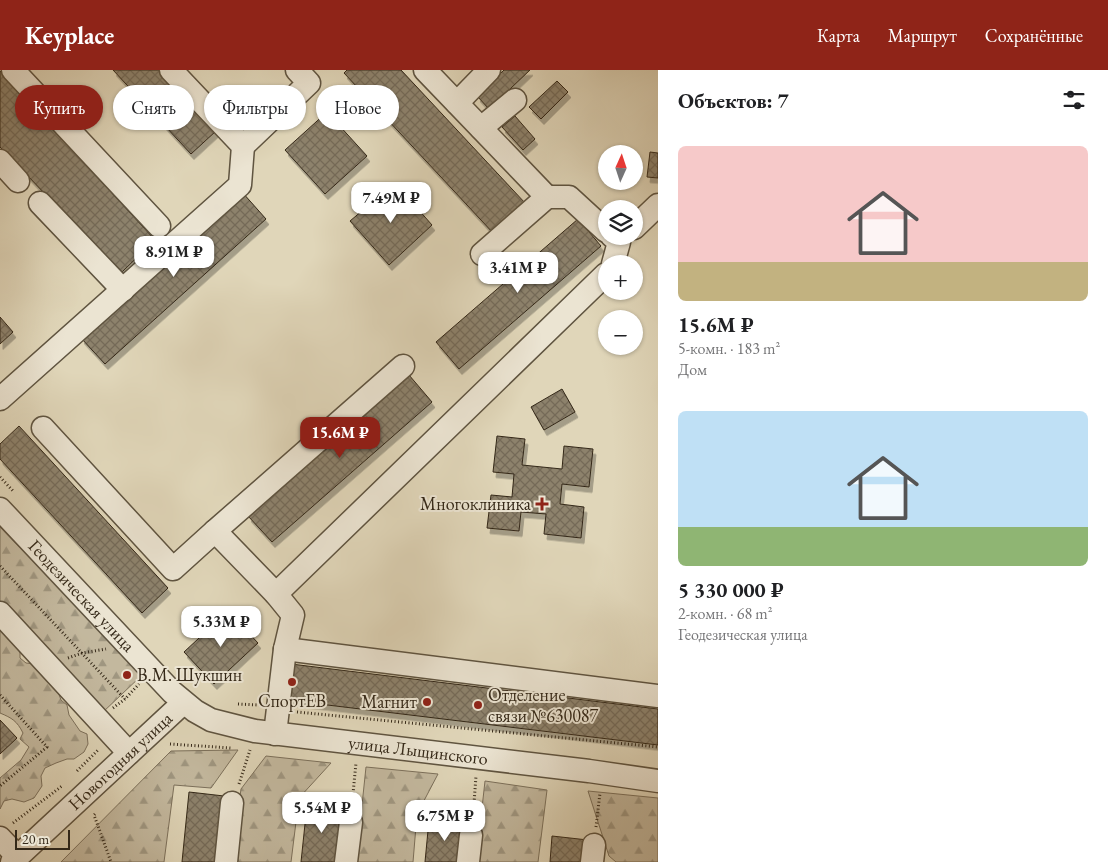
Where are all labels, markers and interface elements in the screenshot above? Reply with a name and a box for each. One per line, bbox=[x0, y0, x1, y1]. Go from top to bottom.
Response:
text: Keyplace bbox=[25, 20, 114, 51]
text: Карта bbox=[817, 24, 860, 47]
text: Маршрут bbox=[888, 24, 957, 47]
text: Сохранённые bbox=[985, 24, 1083, 47]
chip: Купить bbox=[15, 85, 103, 130]
chip: Снять bbox=[113, 85, 194, 130]
chip: Фильтры bbox=[204, 85, 306, 130]
chip: Новое bbox=[316, 85, 399, 130]
icon: filters bbox=[1060, 86, 1088, 114]
text: Объектов: 7 bbox=[678, 87, 789, 114]
north arrow bbox=[598, 145, 642, 190]
map controls bbox=[598, 145, 643, 355]
icon: home bbox=[838, 178, 928, 268]
pin: 7.49M ₽ bbox=[345, 182, 437, 224]
text: 7.49M ₽ bbox=[362, 187, 420, 208]
button: layers bbox=[598, 200, 643, 245]
pin: 8.91M ₽ bbox=[128, 236, 220, 278]
text: 8.91M ₽ bbox=[145, 241, 203, 262]
pin: 3.41M ₽ bbox=[472, 252, 564, 294]
button: + bbox=[598, 255, 643, 300]
text: 3.41M ₽ bbox=[489, 257, 547, 278]
button: − bbox=[598, 310, 643, 355]
text: 15.6M ₽ bbox=[678, 311, 754, 338]
text: 5-комн. · 183 m² bbox=[678, 338, 780, 359]
text: Дом bbox=[678, 359, 707, 380]
pin: 15.6M ₽ bbox=[294, 416, 386, 459]
text: 15.6M ₽ bbox=[311, 422, 369, 443]
icon: home bbox=[838, 443, 928, 533]
place label: Многоклиника bbox=[420, 492, 532, 515]
marker: Многоклиника bbox=[535, 497, 549, 511]
street label: Геодезическая улица bbox=[24, 534, 141, 657]
text: 5 330 000 ₽ bbox=[678, 576, 784, 603]
text: 2-комн. · 68 m² bbox=[678, 603, 773, 624]
pin: 5.33M ₽ bbox=[175, 606, 267, 648]
text: 5.33M ₽ bbox=[192, 611, 250, 632]
text: Геодезическая улица bbox=[678, 624, 808, 645]
place label: В.М. Шукшин bbox=[137, 663, 242, 686]
marker: В.М. Шукшин bbox=[121, 669, 133, 681]
marker: СпортЕВ bbox=[286, 676, 298, 688]
place label: Отделение связи №630087 bbox=[488, 683, 598, 727]
place label: СпортЕВ bbox=[258, 689, 326, 712]
place label: Магнит bbox=[361, 690, 418, 713]
marker: Магнит bbox=[421, 696, 433, 708]
marker: Отделение связи №630087 bbox=[472, 699, 484, 711]
street label: Новогодняя улица bbox=[63, 706, 178, 815]
street label: улица Лыщинского bbox=[347, 730, 489, 770]
pin: 5.54M ₽ bbox=[276, 792, 368, 834]
text: 5.54M ₽ bbox=[293, 797, 351, 818]
pin: 6.75M ₽ bbox=[399, 800, 491, 842]
text: 6.75M ₽ bbox=[416, 805, 474, 826]
scale bar bbox=[15, 827, 70, 850]
text: 20 m bbox=[22, 830, 49, 848]

